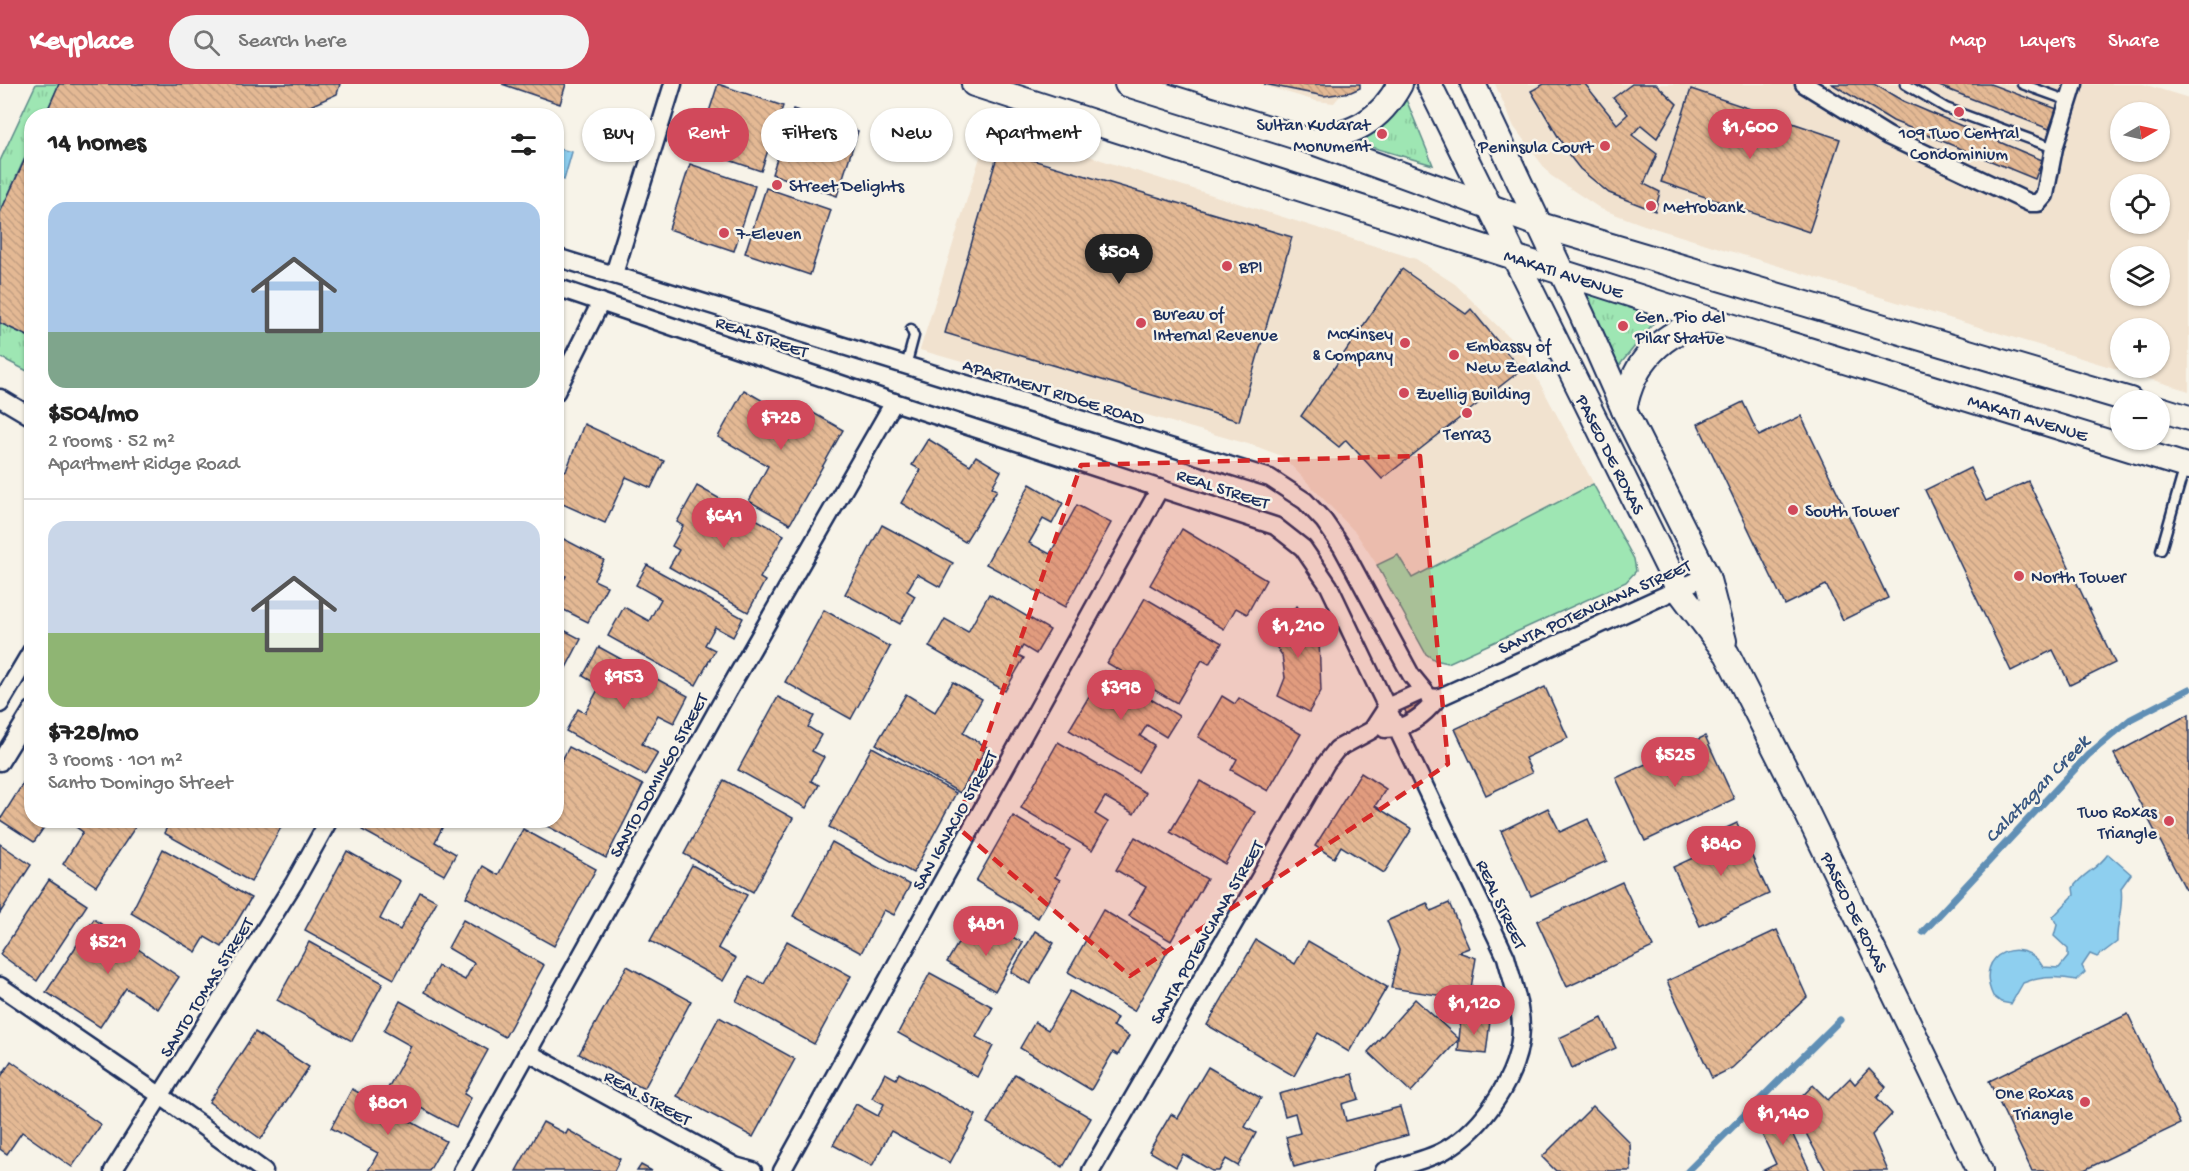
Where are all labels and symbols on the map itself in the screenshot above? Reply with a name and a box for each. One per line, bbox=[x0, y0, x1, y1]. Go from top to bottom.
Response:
north arrow bbox=[2110, 102, 2170, 162]
marker: 109 Two Central Condominium bbox=[1952, 105, 1966, 119]
pin: $1,600 bbox=[1701, 109, 1799, 160]
place label: Sultan Kudarat Monument bbox=[1256, 116, 1372, 158]
place label: 109 Two Central Condominium bbox=[1898, 124, 2019, 166]
marker: Sultan Kudarat Monument bbox=[1375, 127, 1389, 141]
place label: Peninsula Court bbox=[1477, 138, 1595, 159]
marker: Peninsula Court bbox=[1598, 139, 1612, 153]
place label: Street Delights bbox=[789, 177, 905, 198]
marker: Street Delights bbox=[770, 178, 784, 192]
place label: Metrobank bbox=[1663, 198, 1746, 219]
marker: Metrobank bbox=[1644, 199, 1658, 213]
place label: 7-Eleven bbox=[735, 225, 802, 246]
marker: 7-Eleven bbox=[717, 226, 731, 240]
pin: $504 bbox=[1083, 234, 1155, 285]
street label: MAKATI AVENUE bbox=[1501, 246, 1626, 305]
place label: BPI bbox=[1238, 258, 1262, 279]
marker: BPI bbox=[1220, 259, 1234, 273]
place label: Bureau of Internal Revenue bbox=[1152, 305, 1279, 347]
place label: Gen. Pio del Pilar Statue bbox=[1634, 308, 1725, 350]
street label: REAL STREET bbox=[712, 313, 811, 364]
marker: Bureau of Internal Revenue bbox=[1134, 316, 1148, 330]
marker: Gen. Pio del Pilar Statue bbox=[1616, 319, 1630, 333]
place label: McKinsey & Company bbox=[1312, 325, 1393, 367]
marker: McKinsey & Company bbox=[1398, 336, 1412, 350]
place label: Embassy of New Zealand bbox=[1466, 337, 1571, 379]
marker: Embassy of New Zealand bbox=[1447, 348, 1461, 362]
street label: APARTMENT RIDGE ROAD bbox=[960, 356, 1147, 431]
place label: Zuellig Building bbox=[1416, 385, 1530, 406]
marker: Zuellig Building bbox=[1397, 386, 1411, 400]
street label: PASEO DE ROXAS bbox=[1569, 391, 1648, 519]
street label: MAKATI AVENUE bbox=[1965, 391, 2091, 448]
pin: $728 bbox=[745, 400, 817, 451]
marker: Terraz bbox=[1460, 406, 1474, 420]
place label: Terraz bbox=[1443, 425, 1492, 446]
street label: REAL STREET bbox=[1173, 466, 1272, 516]
pin: $641 bbox=[688, 498, 760, 549]
place label: South Tower bbox=[1805, 502, 1900, 523]
marker: South Tower bbox=[1786, 503, 1800, 517]
street label: SANTA POTENCIANA STREET bbox=[1495, 556, 1696, 660]
place label: North Tower bbox=[2031, 568, 2127, 589]
marker: North Tower bbox=[2012, 569, 2026, 583]
pin: $1,210 bbox=[1249, 608, 1347, 659]
pin: $953 bbox=[588, 659, 660, 710]
pin: $398 bbox=[1085, 670, 1157, 721]
street label: SANTO DOMINGO STREET bbox=[606, 690, 715, 862]
water label: Calatagan Creek bbox=[1981, 730, 2097, 849]
pin: $525 bbox=[1639, 737, 1711, 788]
street label: SAN IGNACIO STREET bbox=[909, 747, 1004, 895]
place label: Two Roxas Triangle bbox=[2077, 803, 2158, 845]
marker: Two Roxas Triangle bbox=[2162, 814, 2176, 828]
pin: $840 bbox=[1685, 826, 1757, 877]
street label: SANTA POTENCIANA STREET bbox=[1147, 837, 1270, 1029]
street label: PASEO DE ROXAS bbox=[1814, 849, 1891, 977]
street label: REAL STREET bbox=[1470, 857, 1530, 954]
pin: $481 bbox=[950, 906, 1022, 957]
street label: SANTO TOMAS STREET bbox=[157, 914, 260, 1062]
pin: $521 bbox=[72, 924, 144, 975]
pin: $1,120 bbox=[1425, 985, 1523, 1036]
street label: REAL STREET bbox=[600, 1067, 695, 1132]
place label: One Roxas Triangle bbox=[1995, 1084, 2074, 1126]
pin: $801 bbox=[352, 1085, 424, 1136]
pin: $1,140 bbox=[1734, 1095, 1832, 1146]
marker: One Roxas Triangle bbox=[2078, 1095, 2092, 1109]

